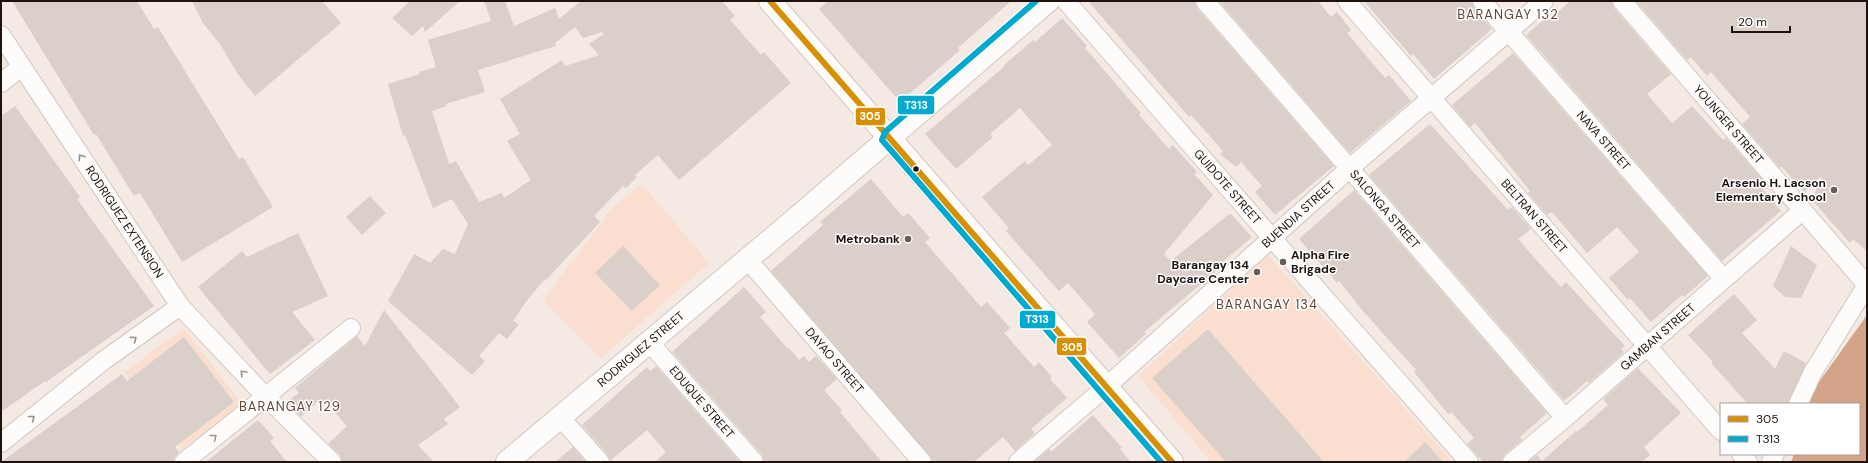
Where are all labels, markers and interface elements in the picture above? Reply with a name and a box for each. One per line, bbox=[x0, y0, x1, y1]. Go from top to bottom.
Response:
district label: BARANGAY 132 bbox=[1457, 6, 1559, 23]
scale bar bbox=[1732, 8, 1790, 34]
text: 20 m bbox=[1738, 14, 1767, 30]
street label: YOUNGER STREET bbox=[1690, 82, 1767, 167]
line badge: T313 bbox=[897, 95, 935, 115]
text: T313 bbox=[904, 98, 928, 112]
line badge: 305 bbox=[855, 107, 886, 126]
street label: NAVA STREET bbox=[1573, 107, 1634, 174]
text: 305 bbox=[859, 109, 881, 123]
street label: GUIDOTE STREET bbox=[1190, 146, 1265, 228]
one-way arrow bbox=[78, 154, 86, 161]
street label: RODRIGUEZ EXTENSION bbox=[82, 163, 167, 281]
unlabelled marker bbox=[911, 164, 921, 174]
street label: SALONGA STREET bbox=[1346, 166, 1423, 252]
place label: Arsenio H. Lacson Elementary School bbox=[1716, 175, 1826, 205]
street label: BELTRAN STREET bbox=[1497, 176, 1571, 257]
street label: BUENDIA STREET bbox=[1258, 177, 1339, 252]
marker: Arsenio H. Lacson Elementary School bbox=[1829, 185, 1839, 195]
place label: Metrobank bbox=[836, 231, 900, 247]
marker: Metrobank bbox=[903, 234, 913, 244]
place label: Alpha Fire Brigade bbox=[1291, 247, 1350, 277]
place label: Barangay 134 Daycare Center bbox=[1157, 257, 1249, 287]
marker: Alpha Fire Brigade bbox=[1278, 257, 1288, 267]
marker: Barangay 134 Daycare Center bbox=[1252, 267, 1262, 277]
district label: BARANGAY 134 bbox=[1216, 296, 1318, 313]
street label: GAMBAN STREET bbox=[1617, 300, 1699, 374]
street label: RODRIGUEZ STREET bbox=[594, 308, 688, 390]
line badge: T313 bbox=[1019, 310, 1056, 329]
text: T313 bbox=[1025, 312, 1049, 326]
street label: DAYAO STREET bbox=[802, 324, 867, 397]
one-way arrow bbox=[130, 337, 137, 344]
line badge: 305 bbox=[1056, 337, 1087, 356]
text: 305 bbox=[1061, 340, 1083, 354]
street label: EDUQUE STREET bbox=[666, 363, 738, 442]
one-way arrow bbox=[240, 370, 248, 378]
district label: BARANGAY 129 bbox=[239, 398, 341, 415]
legend bbox=[1720, 403, 1860, 455]
text: 305 bbox=[1756, 411, 1779, 427]
one-way arrow bbox=[27, 416, 34, 423]
text: T313 bbox=[1756, 431, 1780, 447]
one-way arrow bbox=[210, 435, 217, 442]

